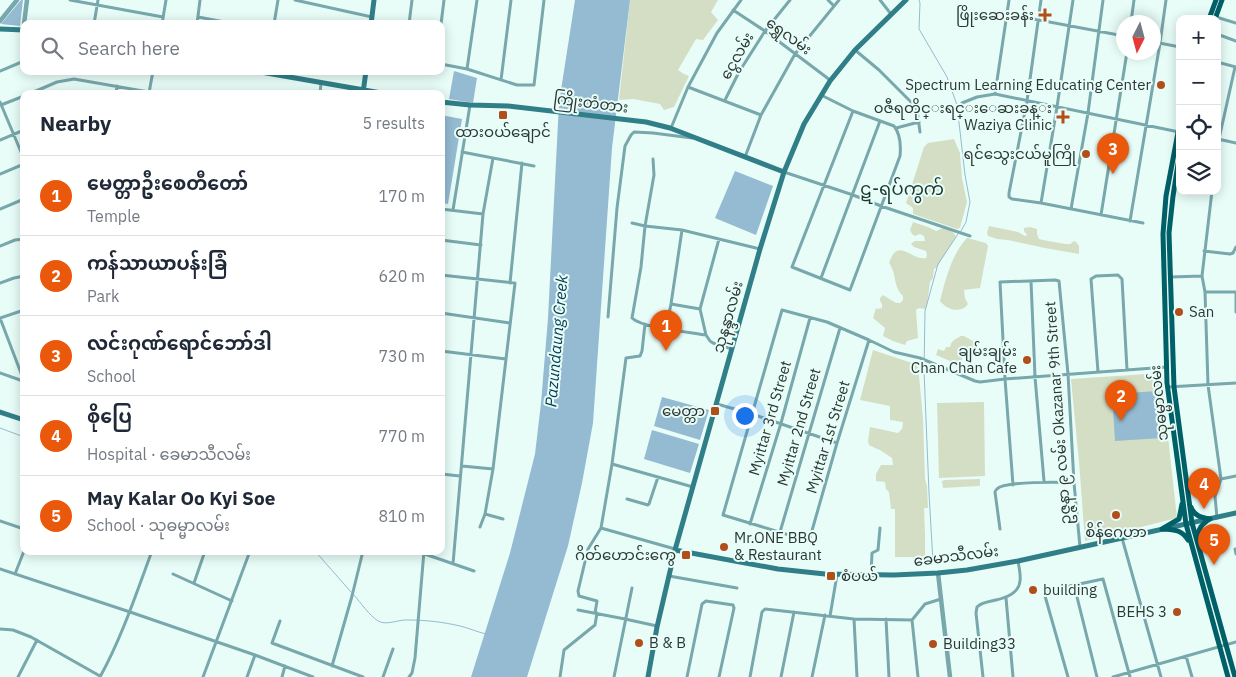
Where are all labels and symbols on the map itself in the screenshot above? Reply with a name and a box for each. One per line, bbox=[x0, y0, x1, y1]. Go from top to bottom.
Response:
place label: ဖြိုးဆေးခန်း bbox=[956, 5, 1034, 27]
marker: ဖြိုးဆေးခန်း bbox=[1038, 8, 1052, 22]
street label: ရွှေလမ်း bbox=[761, 13, 816, 61]
north arrow bbox=[1116, 15, 1161, 60]
street label: ငွေလမ်း bbox=[716, 29, 759, 84]
place label: Spectrum Learning Educating Center bbox=[905, 75, 1151, 94]
marker: Spectrum Learning Educating Center bbox=[1155, 79, 1167, 91]
street label: ကြိုးတံတား bbox=[552, 88, 630, 119]
place label: ၀ဇီရတိုင္းရင္းေဆးခန္း Waziya Clinic bbox=[874, 98, 1052, 134]
marker: ထားဝယ်ချောင် bbox=[497, 109, 509, 121]
marker: ၀ဇီရတိုင္းရင္းေဆးခန္း Waziya Clinic bbox=[1056, 110, 1070, 124]
place label: ထားဝယ်ချောင် bbox=[455, 122, 551, 144]
pin: 3 bbox=[1097, 133, 1129, 174]
place label: ရင်သွေးငယ်မူကြို bbox=[964, 144, 1077, 166]
marker: ရင်သွေးငယ်မူကြို bbox=[1080, 148, 1092, 160]
district label: ဋ-ရပ်ကွက် bbox=[860, 176, 944, 204]
water label: Pazundaung Creek bbox=[540, 274, 572, 408]
street label: သုနန္ဒာလမ်း bbox=[708, 279, 750, 356]
street label: ဥဇ္ဇနာ ၉ လမ်း Okazanar 9th Street bbox=[1040, 301, 1078, 525]
place label: San bbox=[1189, 302, 1214, 321]
marker: San bbox=[1173, 306, 1185, 318]
pin: 1 bbox=[650, 310, 682, 351]
place label: ချမ်းချမ်း Chan Chan Cafe bbox=[911, 341, 1017, 377]
marker: ချမ်းချမ်း Chan Chan Cafe bbox=[1021, 354, 1033, 366]
street label: Myittar 3rd Street bbox=[744, 358, 795, 478]
street label: သုဓမ္မာလမ်း bbox=[1145, 364, 1175, 442]
street label: Myittar 2nd Street bbox=[773, 366, 824, 488]
street label: Myittar 1st Street bbox=[801, 378, 854, 496]
pin: 2 bbox=[1105, 380, 1137, 421]
place label: မေတ္တာ bbox=[662, 401, 705, 423]
your location bbox=[732, 403, 758, 429]
marker: မေတ္တာ bbox=[709, 405, 721, 417]
pin: 4 bbox=[1188, 468, 1220, 509]
marker: စိန်ဂေဟာ bbox=[1110, 509, 1122, 521]
place label: စိန်ဂေဟာ bbox=[1085, 522, 1147, 544]
pin: 5 bbox=[1198, 524, 1230, 565]
place label: Mr.ONE BBQ & Restaurant bbox=[734, 528, 822, 564]
marker: Mr.ONE BBQ & Restaurant bbox=[718, 541, 730, 553]
street label: ခေမာသီလမ်း bbox=[912, 541, 1000, 570]
place label: ဂိတ်ဟောင်းကွေ bbox=[575, 545, 676, 566]
marker: ဂိတ်ဟောင်းကွေ bbox=[680, 549, 692, 561]
place label: စံပယ် bbox=[841, 566, 878, 585]
marker: စံပယ် bbox=[825, 570, 837, 582]
place label: building bbox=[1043, 580, 1097, 599]
marker: building bbox=[1027, 584, 1039, 596]
place label: BEHS 3 bbox=[1117, 602, 1167, 621]
marker: BEHS 3 bbox=[1171, 606, 1183, 618]
place label: B & B bbox=[649, 633, 686, 652]
place label: Building33 bbox=[943, 634, 1016, 653]
marker: B & B bbox=[633, 637, 645, 649]
marker: Building33 bbox=[927, 638, 939, 650]

